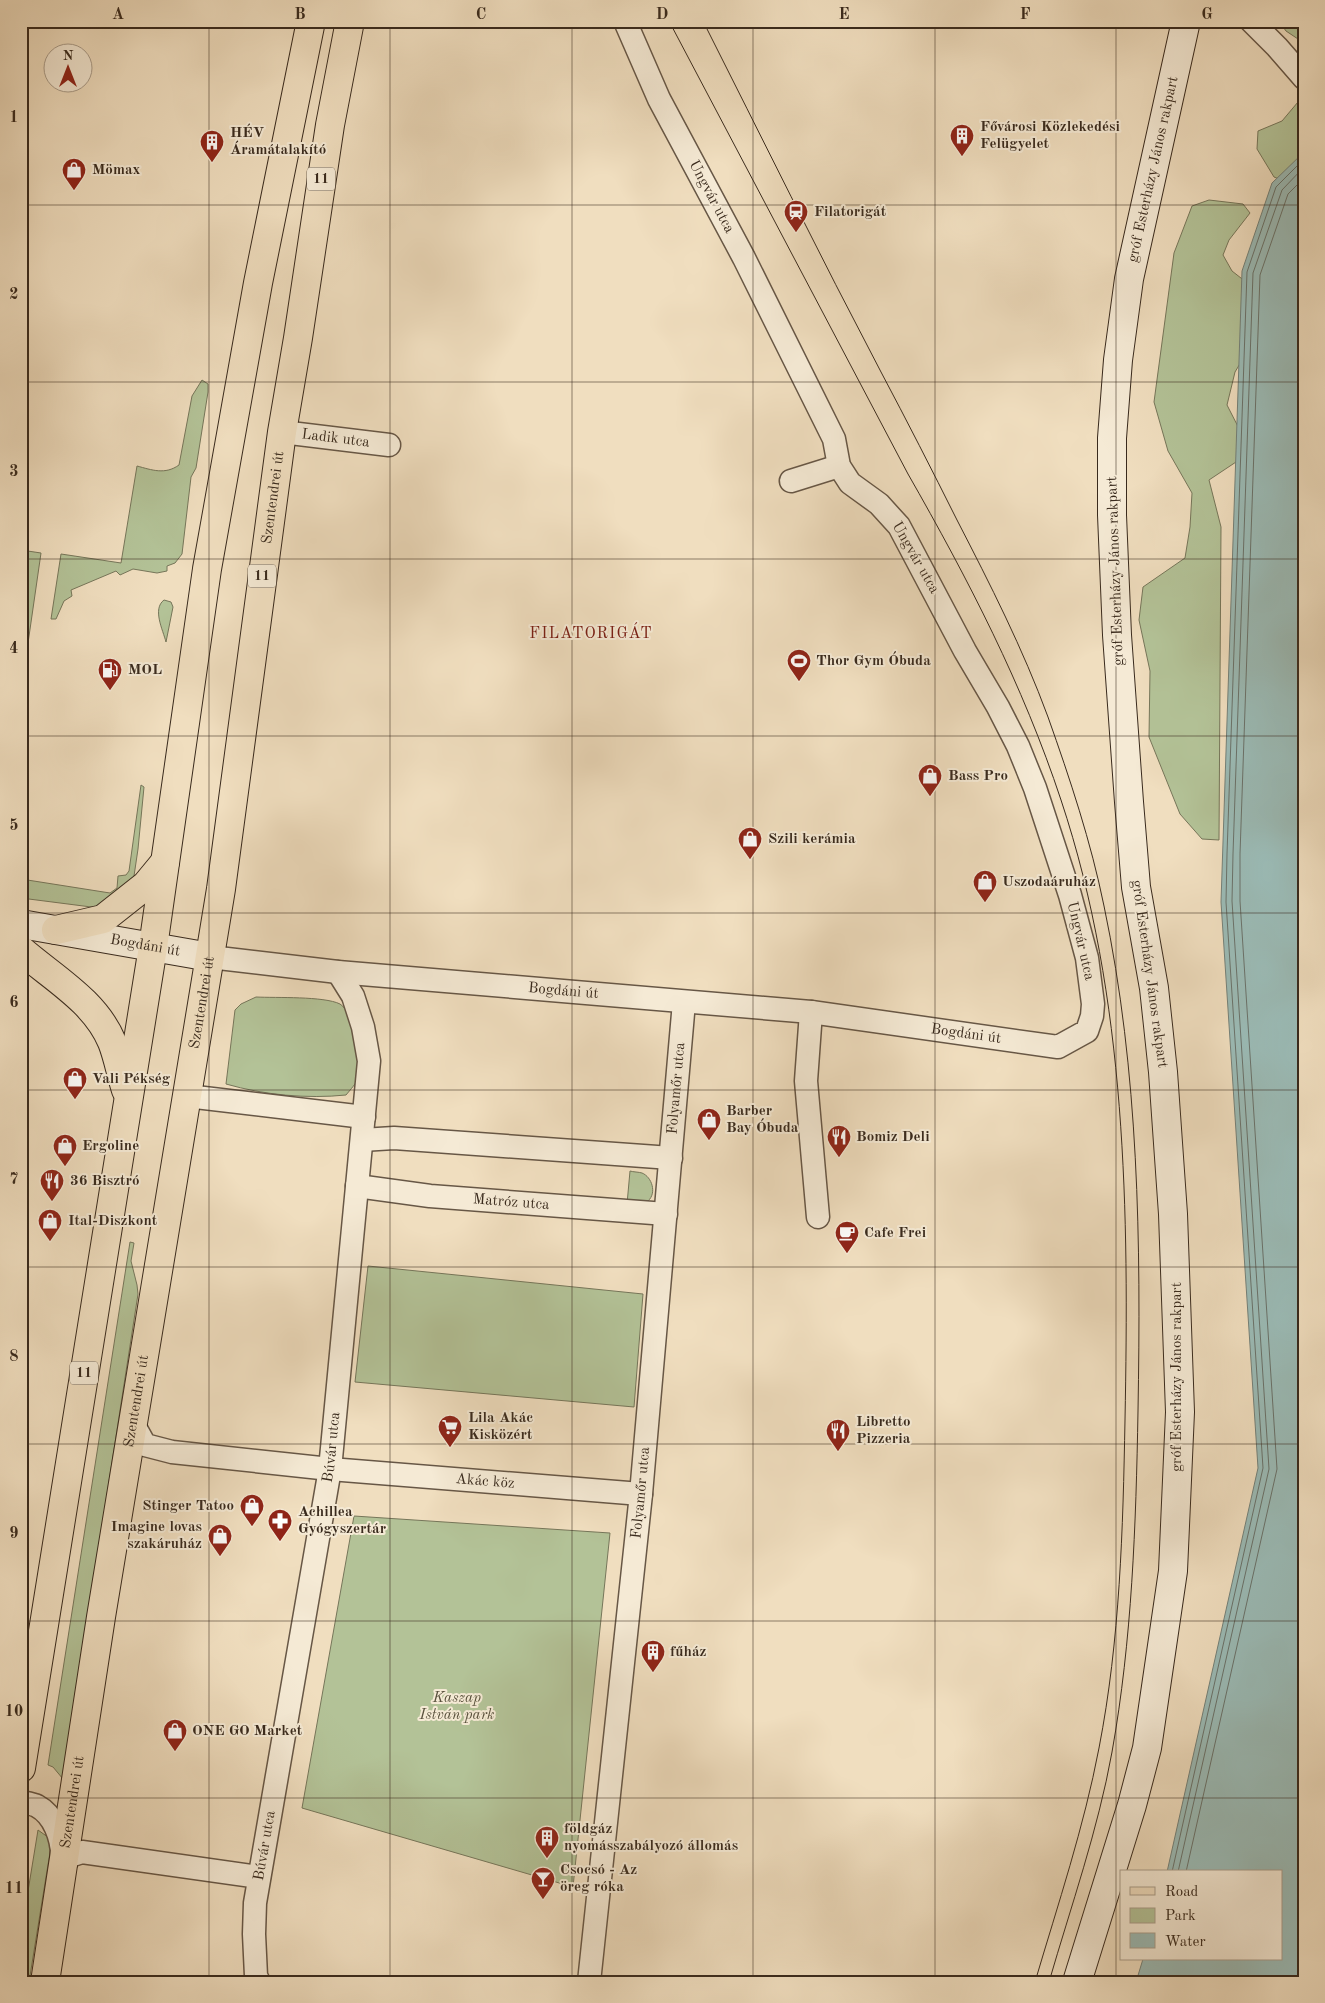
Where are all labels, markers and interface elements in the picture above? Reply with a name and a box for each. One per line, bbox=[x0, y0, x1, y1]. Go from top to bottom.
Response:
text: A bbox=[112, 7, 124, 23]
text: B bbox=[294, 7, 306, 23]
text: C bbox=[476, 7, 486, 23]
text: D bbox=[656, 7, 668, 23]
text: E bbox=[838, 7, 850, 23]
text: F bbox=[1020, 7, 1031, 23]
text: G bbox=[1201, 7, 1213, 23]
north arrow bbox=[42, 42, 92, 92]
text: N bbox=[63, 49, 74, 63]
street label: gróf Esterházy János rakpart bbox=[1125, 75, 1181, 264]
text: 1 bbox=[9, 110, 19, 126]
place label: Fővárosi Közlekedési Felügyelet bbox=[980, 120, 1120, 152]
place label: HÉV Áramátalakító bbox=[230, 123, 326, 158]
building icon: Fővárosi Közlekedési Felügyelet bbox=[949, 123, 975, 157]
building icon: HÉV Áramátalakító bbox=[199, 129, 225, 163]
shop icon: Mömax bbox=[61, 157, 87, 191]
street label: Ungvár utca bbox=[686, 158, 737, 237]
place label: Mömax bbox=[92, 163, 141, 178]
road number: 11 bbox=[307, 168, 335, 190]
station icon: Filatorigát bbox=[783, 199, 809, 233]
place label: Filatorigát bbox=[814, 205, 887, 220]
text: 2 bbox=[9, 287, 19, 303]
street label: Ladik utca bbox=[301, 427, 371, 450]
street label: Szentendrei út bbox=[260, 450, 287, 545]
text: 3 bbox=[9, 464, 19, 480]
street label: gróf Esterházy János rakpart bbox=[1105, 476, 1127, 666]
street label: Ungvár utca bbox=[888, 519, 942, 597]
road number: 11 bbox=[248, 564, 276, 588]
district label: FILATORIGÁT bbox=[529, 622, 653, 642]
text: 4 bbox=[9, 641, 19, 657]
sports icon: Thor Gym Óbuda bbox=[786, 648, 812, 682]
place label: Thor Gym Óbuda bbox=[816, 651, 931, 669]
fuel station icon: MOL bbox=[97, 657, 123, 691]
place label: MOL bbox=[128, 663, 162, 678]
shop icon: Bass Pro bbox=[917, 763, 943, 797]
place label: Bass Pro bbox=[948, 769, 1008, 784]
text: 5 bbox=[9, 818, 19, 834]
shop icon: Szili kerámia bbox=[737, 826, 763, 860]
place label: Szili kerámia bbox=[768, 832, 856, 847]
shop icon: Uszodaáruház bbox=[972, 869, 998, 903]
place label: Uszodaáruház bbox=[1002, 875, 1096, 890]
street label: gróf Esterházy János rakpart bbox=[1128, 879, 1170, 1069]
street label: Ungvár utca bbox=[1064, 900, 1096, 982]
street label: Bogdáni út bbox=[109, 932, 181, 959]
street label: Szentendrei út bbox=[187, 955, 217, 1050]
street label: Bogdáni út bbox=[527, 981, 599, 1002]
text: 6 bbox=[9, 995, 19, 1011]
street label: Bogdáni út bbox=[930, 1022, 1002, 1046]
street label: Folyamőr utca bbox=[665, 1041, 688, 1135]
shop icon: Vali Pékség bbox=[62, 1066, 88, 1100]
place label: Vali Pékség bbox=[92, 1072, 171, 1087]
place label: Barber Bay Óbuda bbox=[726, 1104, 799, 1136]
shop icon: Barber Bay Óbuda bbox=[696, 1107, 722, 1141]
restaurant icon: Bomiz Deli bbox=[826, 1124, 852, 1158]
place label: Bomiz Deli bbox=[856, 1130, 930, 1145]
shop icon: Ergoline bbox=[52, 1133, 78, 1167]
place label: Ergoline bbox=[82, 1139, 139, 1154]
restaurant icon: 36 Bisztró bbox=[39, 1168, 65, 1202]
text: 7 bbox=[9, 1172, 19, 1188]
place label: 36 Bisztró bbox=[70, 1174, 140, 1189]
street label: Matróz utca bbox=[472, 1192, 551, 1213]
shop icon: Ital-Diszkont bbox=[37, 1208, 63, 1242]
place label: Ital-Diszkont bbox=[68, 1214, 158, 1229]
cafe icon: Cafe Frei bbox=[834, 1220, 860, 1254]
place label: Cafe Frei bbox=[864, 1226, 926, 1241]
street label: gróf Esterházy János rakpart bbox=[1170, 1282, 1185, 1472]
text: 8 bbox=[9, 1349, 19, 1365]
street label: Szentendrei út bbox=[122, 1354, 152, 1449]
road number: 11 bbox=[70, 1362, 98, 1385]
street label: Búvár utca bbox=[320, 1411, 343, 1484]
place label: Lila Akác Kisközért bbox=[468, 1411, 533, 1443]
supermarket icon: Lila Akác Kisközért bbox=[437, 1414, 463, 1448]
place label: Libretto Pizzeria bbox=[856, 1415, 911, 1447]
restaurant icon: Libretto Pizzeria bbox=[825, 1418, 851, 1452]
street label: Folyamőr utca bbox=[629, 1445, 653, 1540]
street label: Akác köz bbox=[455, 1472, 515, 1491]
shop icon: Stinger Tatoo bbox=[239, 1493, 265, 1527]
place label: Stinger Tatoo bbox=[142, 1499, 234, 1514]
place label: Achillea Gyógyszertár bbox=[298, 1505, 387, 1537]
pharmacy icon: Achillea Gyógyszertár bbox=[267, 1508, 293, 1542]
place label: Imagine lovas szakáruház bbox=[111, 1520, 202, 1552]
shop icon: Imagine lovas szakáruház bbox=[207, 1523, 233, 1557]
text: 9 bbox=[9, 1526, 19, 1542]
building icon: fűház bbox=[640, 1639, 666, 1673]
place label: fűház bbox=[670, 1645, 707, 1660]
park label: Kaszap István park bbox=[419, 1691, 494, 1723]
text: 10 bbox=[5, 1704, 23, 1720]
shop icon: ONE GO Market bbox=[162, 1718, 188, 1752]
place label: ONE GO Market bbox=[192, 1724, 303, 1739]
street label: Szentendrei út bbox=[58, 1755, 87, 1850]
street label: Búvár utca bbox=[251, 1809, 278, 1882]
place label: földgáz nyomásszabályozó állomás bbox=[564, 1822, 738, 1854]
building icon: földgáz nyomásszabályozó állomás bbox=[534, 1825, 560, 1859]
place label: Csocsó - Az öreg róka bbox=[560, 1863, 637, 1895]
bar icon: Csocsó - Az öreg róka bbox=[530, 1866, 556, 1900]
legend bbox=[1120, 1870, 1282, 1960]
text: 11 bbox=[5, 1881, 23, 1897]
text: Road bbox=[1165, 1885, 1199, 1900]
text: Park bbox=[1165, 1909, 1196, 1924]
text: Water bbox=[1165, 1935, 1206, 1950]

